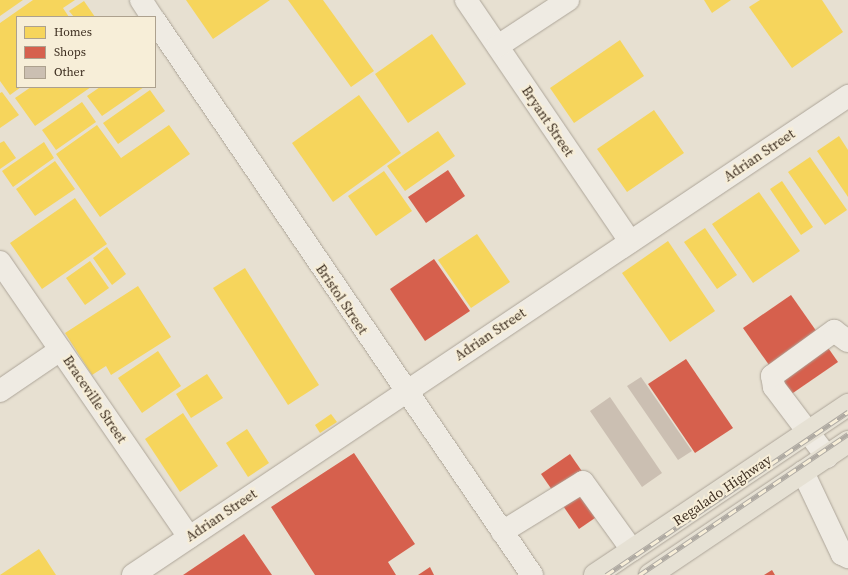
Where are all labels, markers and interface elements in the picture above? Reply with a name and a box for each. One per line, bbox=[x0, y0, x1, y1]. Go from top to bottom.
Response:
legend bbox=[16, 16, 156, 88]
text: Homes bbox=[54, 24, 92, 40]
text: Shops bbox=[54, 44, 86, 60]
text: Other bbox=[54, 64, 85, 80]
street label: Bryant Street bbox=[518, 83, 578, 159]
street label: Adrian Street bbox=[720, 125, 798, 185]
street label: Bristol Street bbox=[312, 261, 372, 337]
street label: Adrian Street bbox=[451, 304, 529, 364]
street label: Braceville Street bbox=[60, 352, 130, 446]
street label: Regalado Highway bbox=[670, 451, 774, 529]
street label: Adrian Street bbox=[182, 485, 260, 545]

